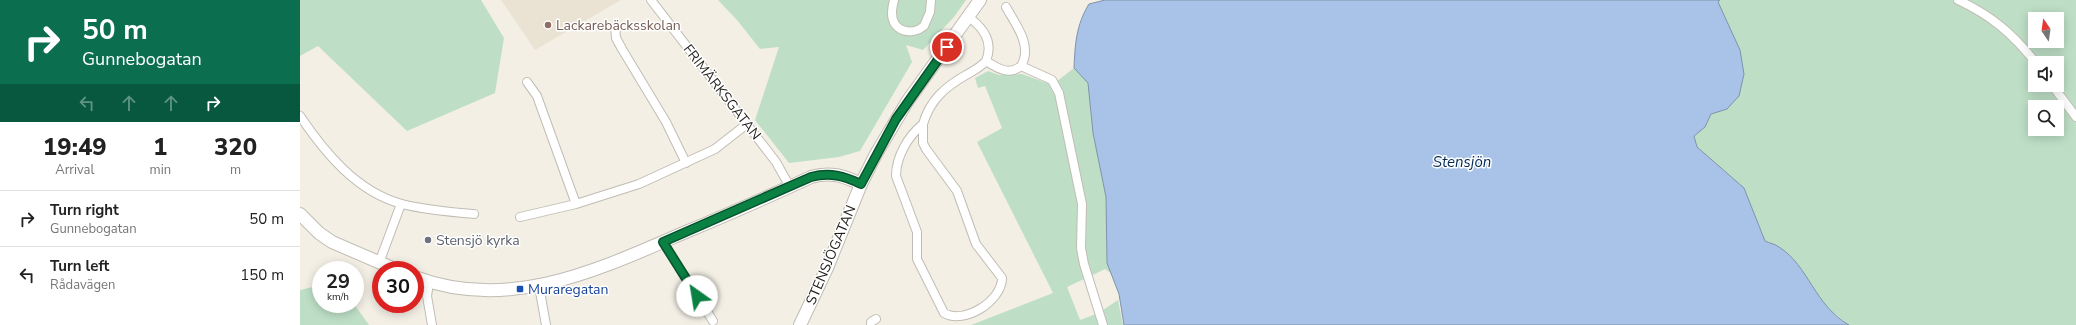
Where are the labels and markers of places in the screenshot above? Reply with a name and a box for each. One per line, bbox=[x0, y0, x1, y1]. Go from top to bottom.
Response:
place label: Lackarebäcksskolan bbox=[556, 16, 681, 35]
marker: Lackarebäcksskolan bbox=[543, 20, 553, 30]
pin bbox=[930, 30, 964, 64]
place label: Stensjö kyrka bbox=[436, 231, 520, 250]
marker: Stensjö kyrka bbox=[423, 235, 433, 245]
place label: Muraregatan bbox=[528, 280, 608, 299]
marker: Muraregatan bbox=[515, 284, 525, 294]

